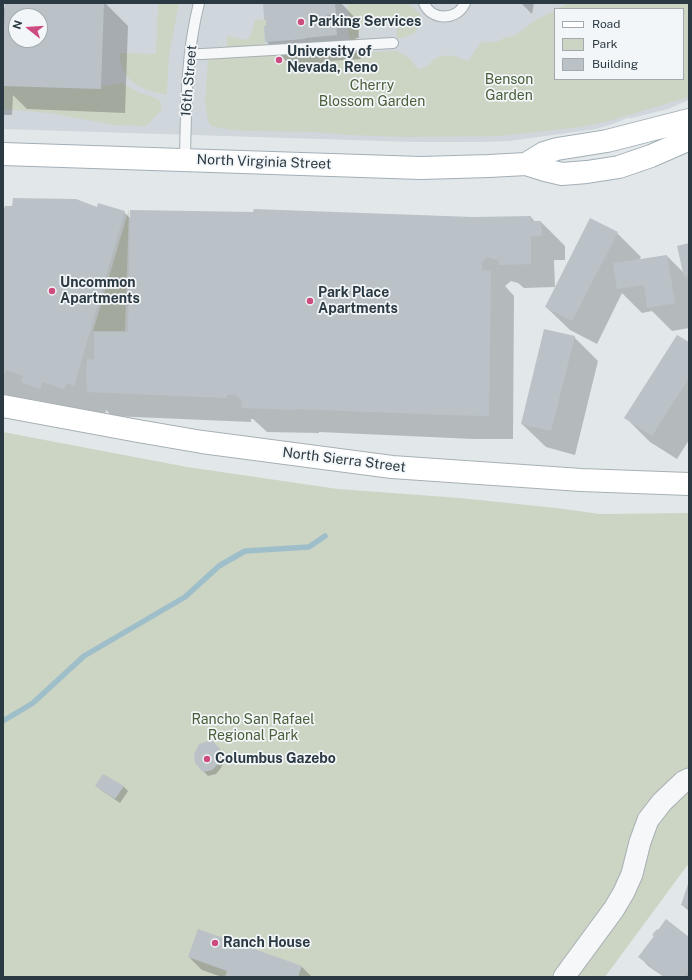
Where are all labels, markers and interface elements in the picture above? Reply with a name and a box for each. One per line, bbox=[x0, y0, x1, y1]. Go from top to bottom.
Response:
north arrow bbox=[8, 8, 48, 48]
legend bbox=[554, 8, 684, 80]
place label: Parking Services bbox=[309, 14, 421, 30]
marker: Parking Services bbox=[296, 17, 306, 27]
text: Road bbox=[592, 17, 620, 31]
text: N bbox=[10, 19, 24, 31]
text: Park bbox=[592, 37, 618, 51]
street label: 16th Street bbox=[177, 44, 201, 118]
place label: University of Nevada, Reno bbox=[287, 44, 378, 76]
marker: University of Nevada, Reno bbox=[274, 55, 284, 65]
text: Building bbox=[592, 57, 638, 71]
park label: Benson Garden bbox=[485, 72, 533, 104]
park label: Cherry Blossom Garden bbox=[319, 78, 425, 110]
street label: North Virginia Street bbox=[196, 151, 332, 173]
place label: Uncommon Apartments bbox=[60, 275, 140, 308]
place label: Park Place Apartments bbox=[318, 285, 398, 318]
marker: Uncommon Apartments bbox=[47, 286, 57, 296]
marker: Park Place Apartments bbox=[305, 296, 315, 306]
street label: North Sierra Street bbox=[281, 444, 407, 476]
park label: Rancho San Rafael Regional Park bbox=[192, 712, 314, 744]
place label: Columbus Gazebo bbox=[215, 751, 336, 767]
marker: Columbus Gazebo bbox=[202, 754, 212, 764]
place label: Ranch House bbox=[223, 935, 310, 951]
marker: Ranch House bbox=[210, 938, 220, 948]

